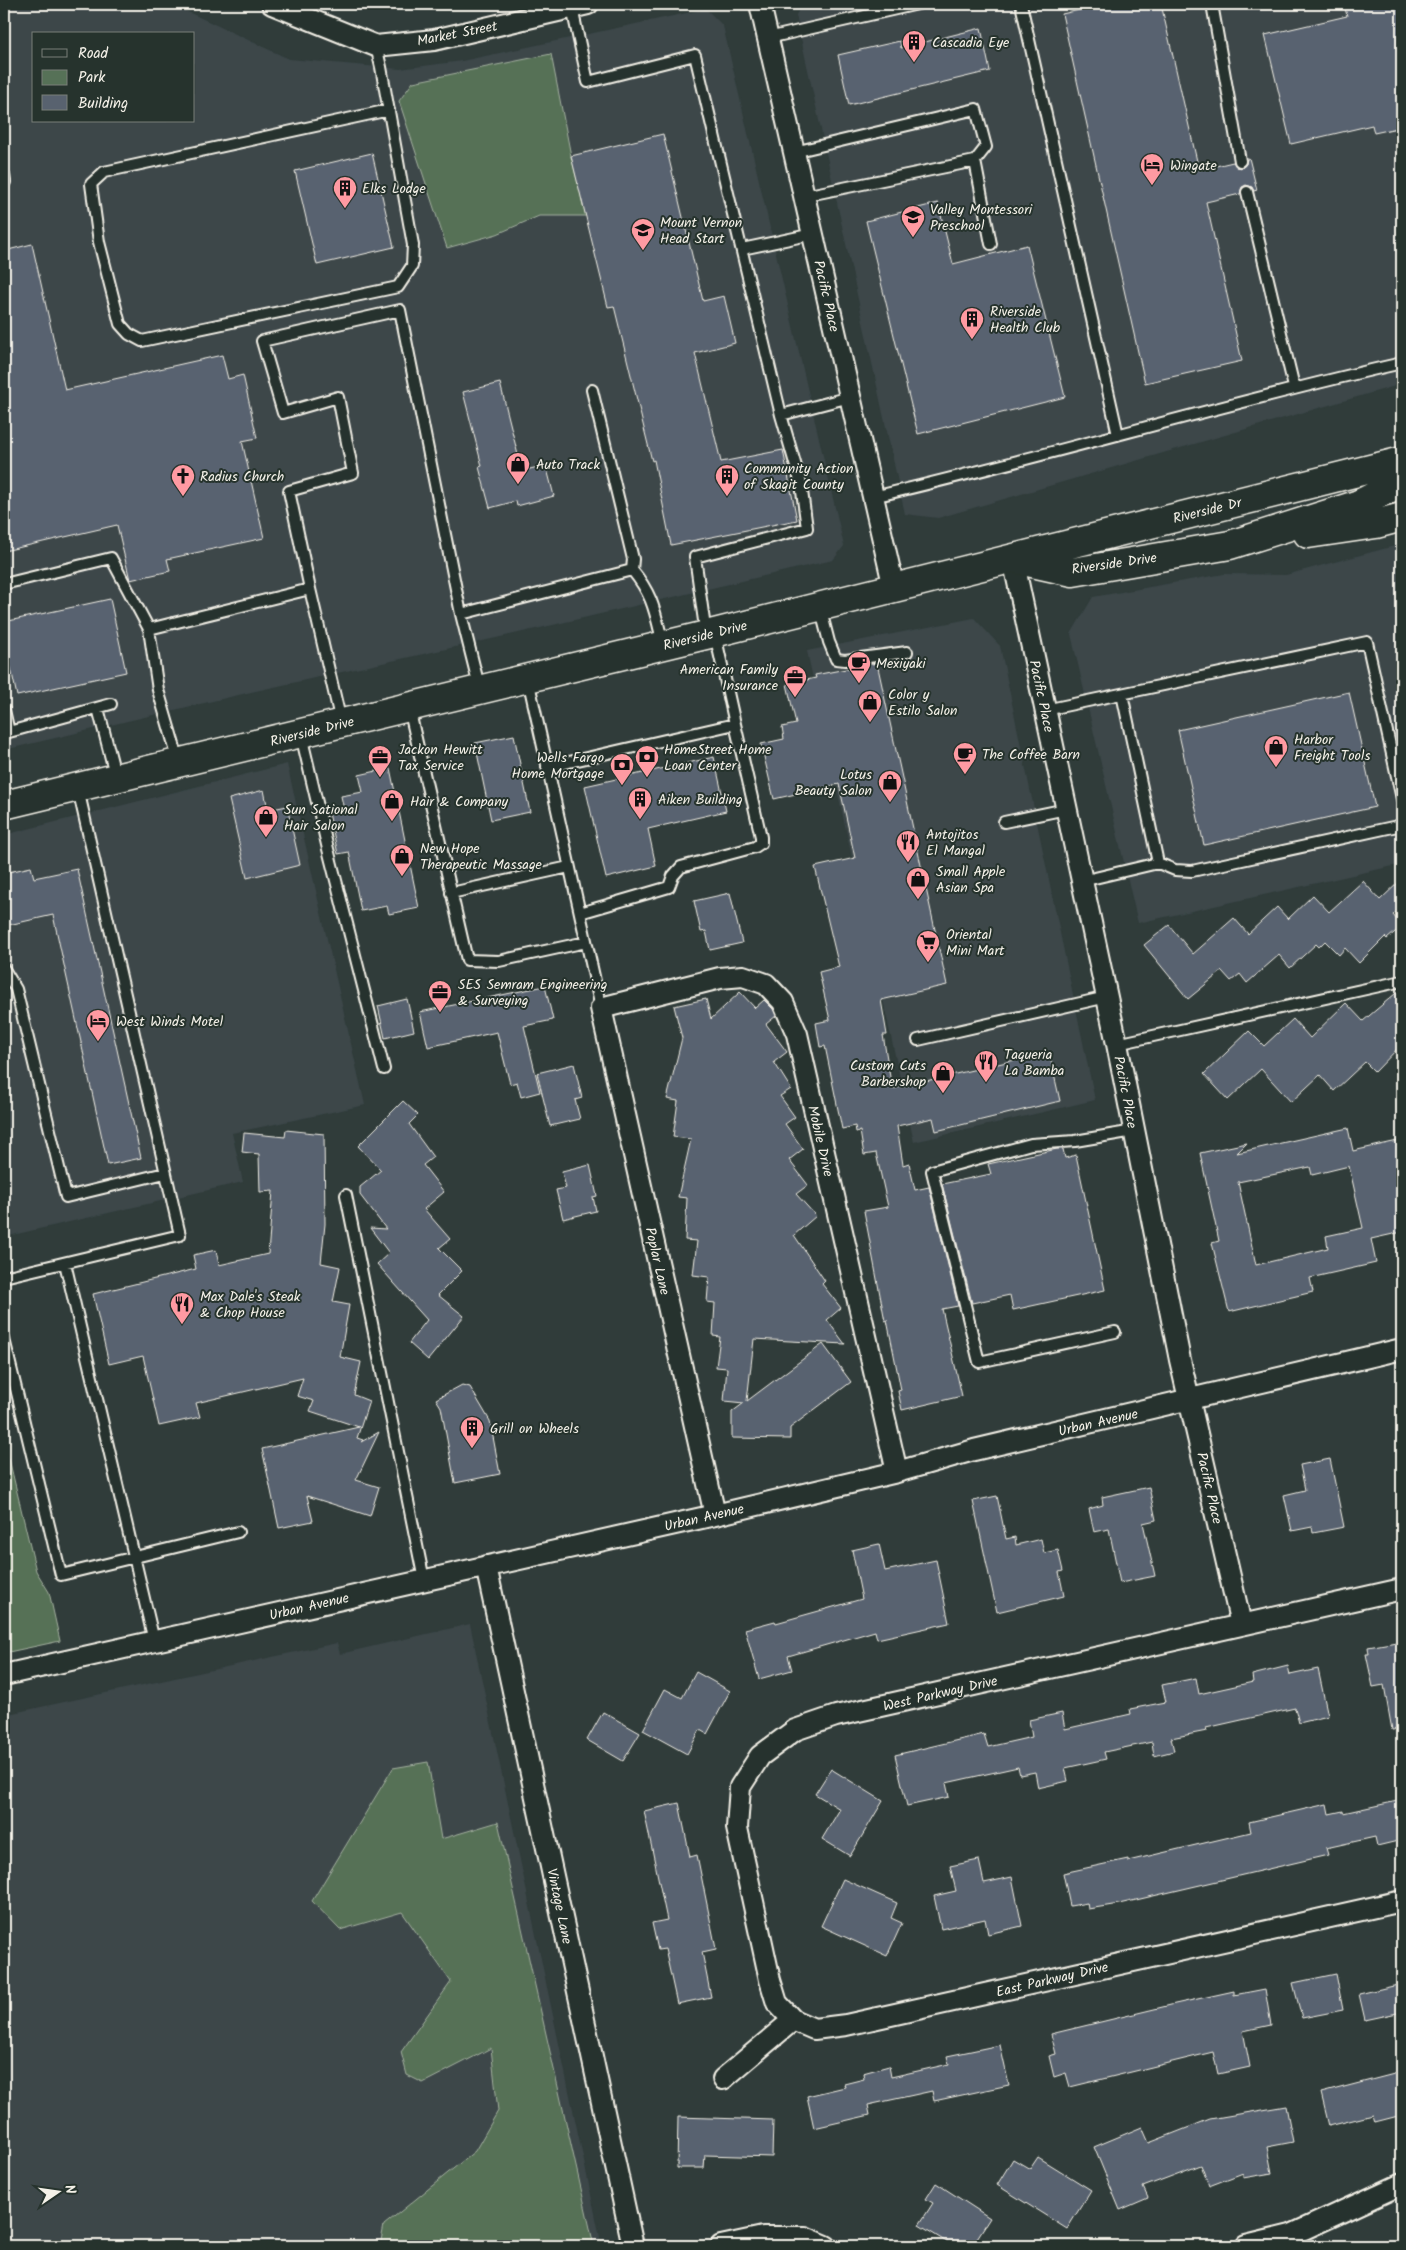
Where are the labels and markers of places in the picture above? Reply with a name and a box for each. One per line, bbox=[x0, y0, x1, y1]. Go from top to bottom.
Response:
building icon: Cascadia Eye bbox=[901, 29, 927, 63]
place label: Cascadia Eye bbox=[932, 32, 1010, 54]
hotel icon: Wingate bbox=[1139, 152, 1165, 186]
place label: Wingate bbox=[1170, 155, 1217, 177]
building icon: Elks Lodge bbox=[332, 175, 358, 209]
place label: Elks Lodge bbox=[362, 178, 426, 200]
place label: Valley Montessori Preschool bbox=[930, 199, 1033, 237]
school or university icon: Valley Montessori Preschool bbox=[900, 204, 926, 238]
place label: Mount Vernon Head Start bbox=[660, 212, 742, 250]
school or university icon: Mount Vernon Head Start bbox=[630, 217, 656, 251]
place label: Riverside Health Club bbox=[990, 301, 1061, 339]
building icon: Riverside Health Club bbox=[959, 306, 985, 340]
shop icon: Auto Track bbox=[505, 451, 531, 485]
place label: Auto Track bbox=[536, 454, 601, 476]
place label: Community Action of Skagit County bbox=[744, 458, 853, 496]
church icon: Radius Church bbox=[170, 463, 196, 497]
building icon: Community Action of Skagit County bbox=[714, 463, 740, 497]
place label: Radius Church bbox=[200, 466, 284, 488]
cafe icon: Mexiyaki bbox=[846, 650, 872, 684]
place label: Mexiyaki bbox=[876, 653, 926, 675]
place label: American Family Insurance bbox=[680, 659, 779, 697]
office icon: American Family Insurance bbox=[782, 664, 808, 698]
place label: Color y Estilo Salon bbox=[888, 684, 958, 722]
shop icon: Color y Estilo Salon bbox=[857, 689, 883, 723]
place label: Harbor Freight Tools bbox=[1294, 729, 1370, 767]
shop icon: Harbor Freight Tools bbox=[1263, 734, 1289, 768]
place label: Jackon Hewitt Tax Service bbox=[398, 739, 483, 777]
place label: HomeStreet Home Loan Center bbox=[664, 739, 772, 777]
cafe icon: The Coffee Barn bbox=[952, 741, 978, 775]
office icon: Jackon Hewitt Tax Service bbox=[367, 744, 393, 778]
bank icon: HomeStreet Home Loan Center bbox=[634, 744, 660, 778]
place label: The Coffee Barn bbox=[982, 744, 1080, 766]
place label: Wells Fargo Home Mortgage bbox=[512, 747, 605, 785]
bank icon: Wells Fargo Home Mortgage bbox=[609, 752, 635, 786]
place label: Lotus Beauty Salon bbox=[795, 764, 872, 802]
shop icon: Lotus Beauty Salon bbox=[877, 769, 903, 803]
building icon: Aiken Building bbox=[627, 786, 653, 820]
shop icon: Hair & Company bbox=[379, 788, 405, 822]
place label: Aiken Building bbox=[658, 789, 743, 811]
place label: Hair & Company bbox=[410, 791, 509, 813]
place label: Sun Sational Hair Salon bbox=[284, 799, 358, 837]
shop icon: Sun Sational Hair Salon bbox=[253, 804, 279, 838]
place label: Antojitos El Mangal bbox=[926, 824, 986, 862]
restaurant icon: Antojitos El Mangal bbox=[895, 829, 921, 863]
place label: New Hope Therapeutic Massage bbox=[420, 838, 543, 876]
shop icon: New Hope Therapeutic Massage bbox=[389, 843, 415, 877]
place label: Small Apple Asian Spa bbox=[936, 861, 1006, 899]
shop icon: Small Apple Asian Spa bbox=[905, 866, 931, 900]
place label: Oriental Mini Mart bbox=[946, 924, 1005, 962]
supermarket icon: Oriental Mini Mart bbox=[915, 929, 941, 963]
place label: SES Semram Engineering & Surveying bbox=[458, 974, 607, 1012]
office icon: SES Semram Engineering & Surveying bbox=[427, 979, 453, 1013]
hotel icon: West Winds Motel bbox=[85, 1008, 111, 1042]
place label: West Winds Motel bbox=[116, 1011, 224, 1033]
place label: Taqueria La Bamba bbox=[1004, 1044, 1064, 1082]
restaurant icon: Taqueria La Bamba bbox=[973, 1049, 999, 1083]
place label: Custom Cuts Barbershop bbox=[850, 1055, 926, 1093]
shop icon: Custom Cuts Barbershop bbox=[930, 1060, 956, 1094]
place label: Max Dale's Steak & Chop House bbox=[200, 1286, 301, 1324]
restaurant icon: Max Dale's Steak & Chop House bbox=[169, 1291, 195, 1325]
building icon: Grill on Wheels bbox=[459, 1415, 485, 1449]
place label: Grill on Wheels bbox=[490, 1418, 579, 1440]

